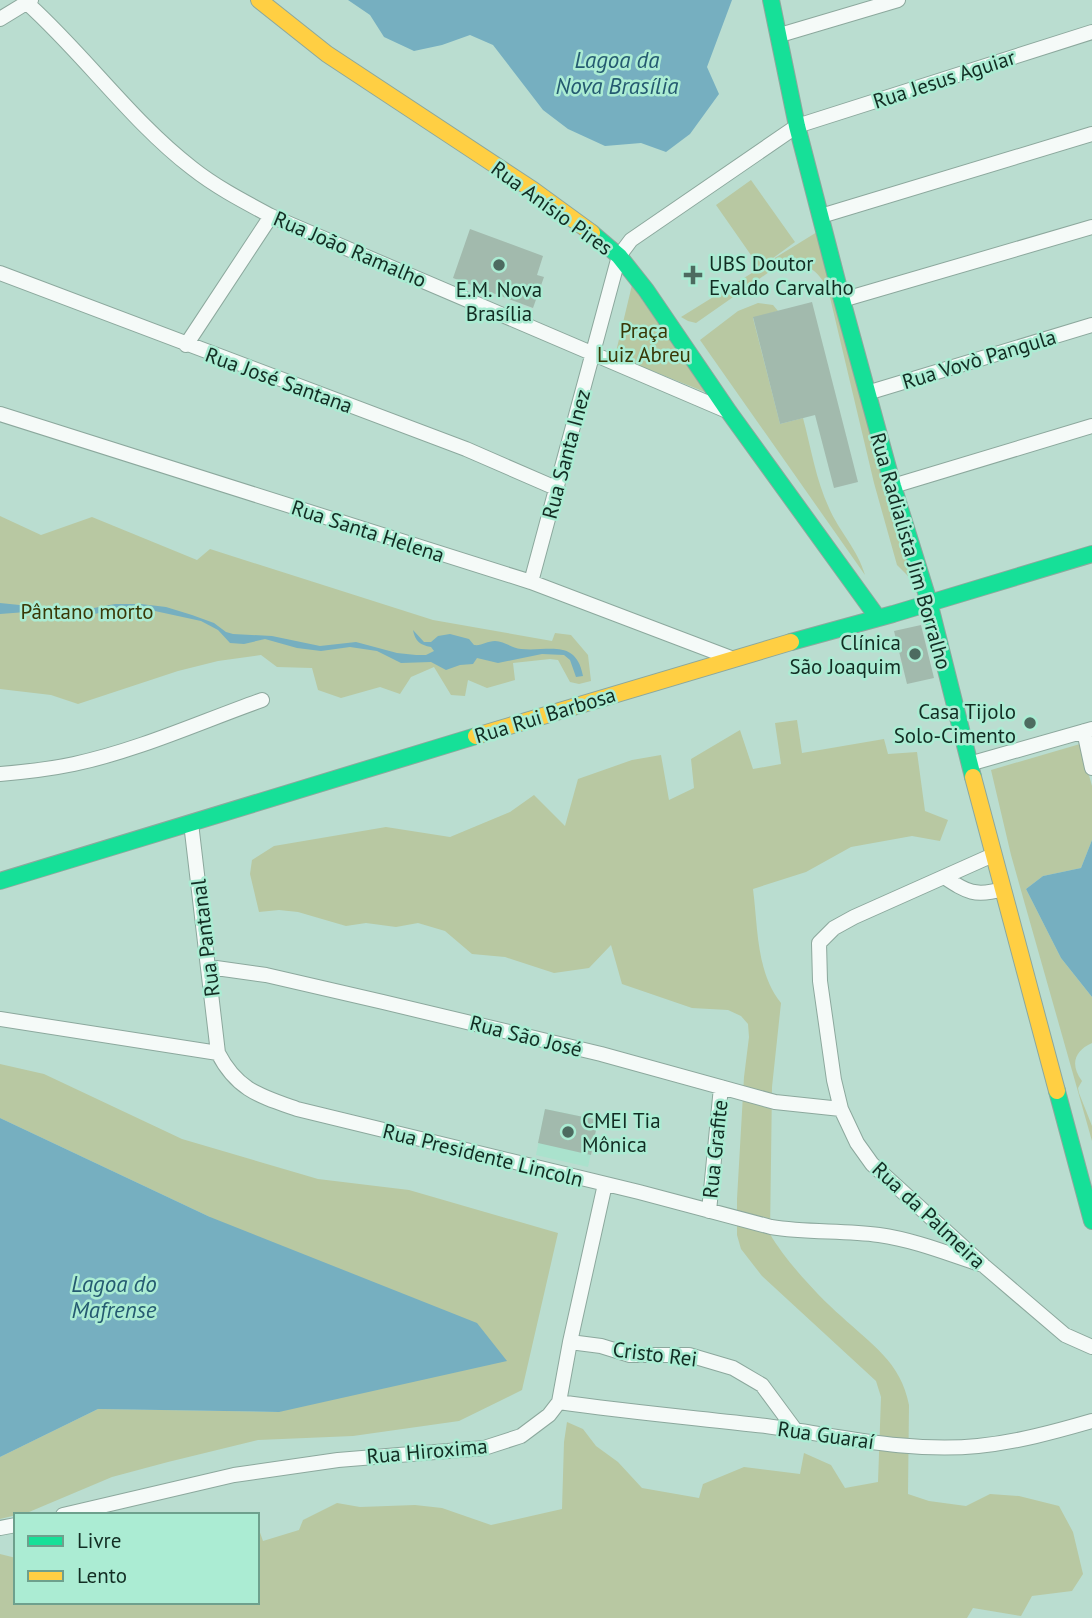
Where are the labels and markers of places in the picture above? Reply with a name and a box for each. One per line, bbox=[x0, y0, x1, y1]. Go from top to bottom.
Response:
place label: UBS Doutor Evaldo Carvalho bbox=[709, 250, 854, 301]
marker: E.M. Nova Brasília bbox=[491, 257, 507, 273]
marker: UBS Doutor Evaldo Carvalho bbox=[683, 265, 703, 285]
place label: E.M. Nova Brasília bbox=[456, 276, 542, 327]
place label: Clínica São Joaquim bbox=[790, 629, 901, 680]
marker: Clínica São Joaquim bbox=[907, 646, 923, 662]
place label: Casa Tijolo Solo-Cimento bbox=[894, 698, 1016, 749]
marker: Casa Tijolo Solo-Cimento bbox=[1022, 715, 1038, 731]
place label: CMEI Tia Mônica bbox=[582, 1107, 661, 1158]
marker: CMEI Tia Mônica bbox=[560, 1124, 576, 1140]

